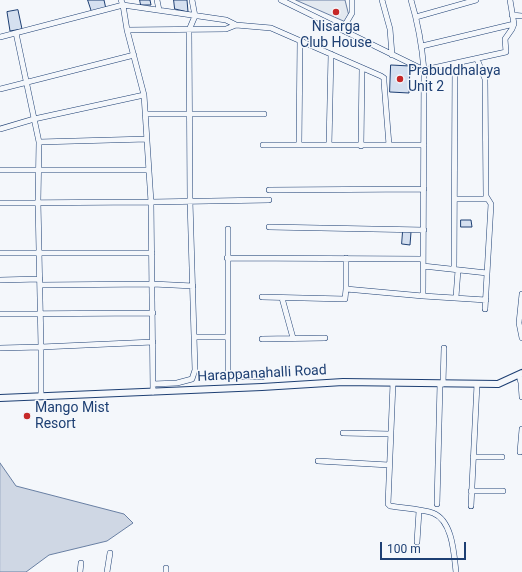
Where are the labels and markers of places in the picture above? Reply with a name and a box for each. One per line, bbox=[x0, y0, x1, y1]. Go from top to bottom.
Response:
marker: Nisarga Club House bbox=[331, 7, 341, 17]
place label: Nisarga Club House bbox=[300, 19, 372, 52]
place label: Prabuddhalaya Unit 2 bbox=[408, 63, 501, 96]
marker: Prabuddhalaya Unit 2 bbox=[395, 74, 405, 84]
place label: Mango Mist Resort bbox=[35, 400, 109, 432]
marker: Mango Mist Resort bbox=[22, 411, 32, 421]

